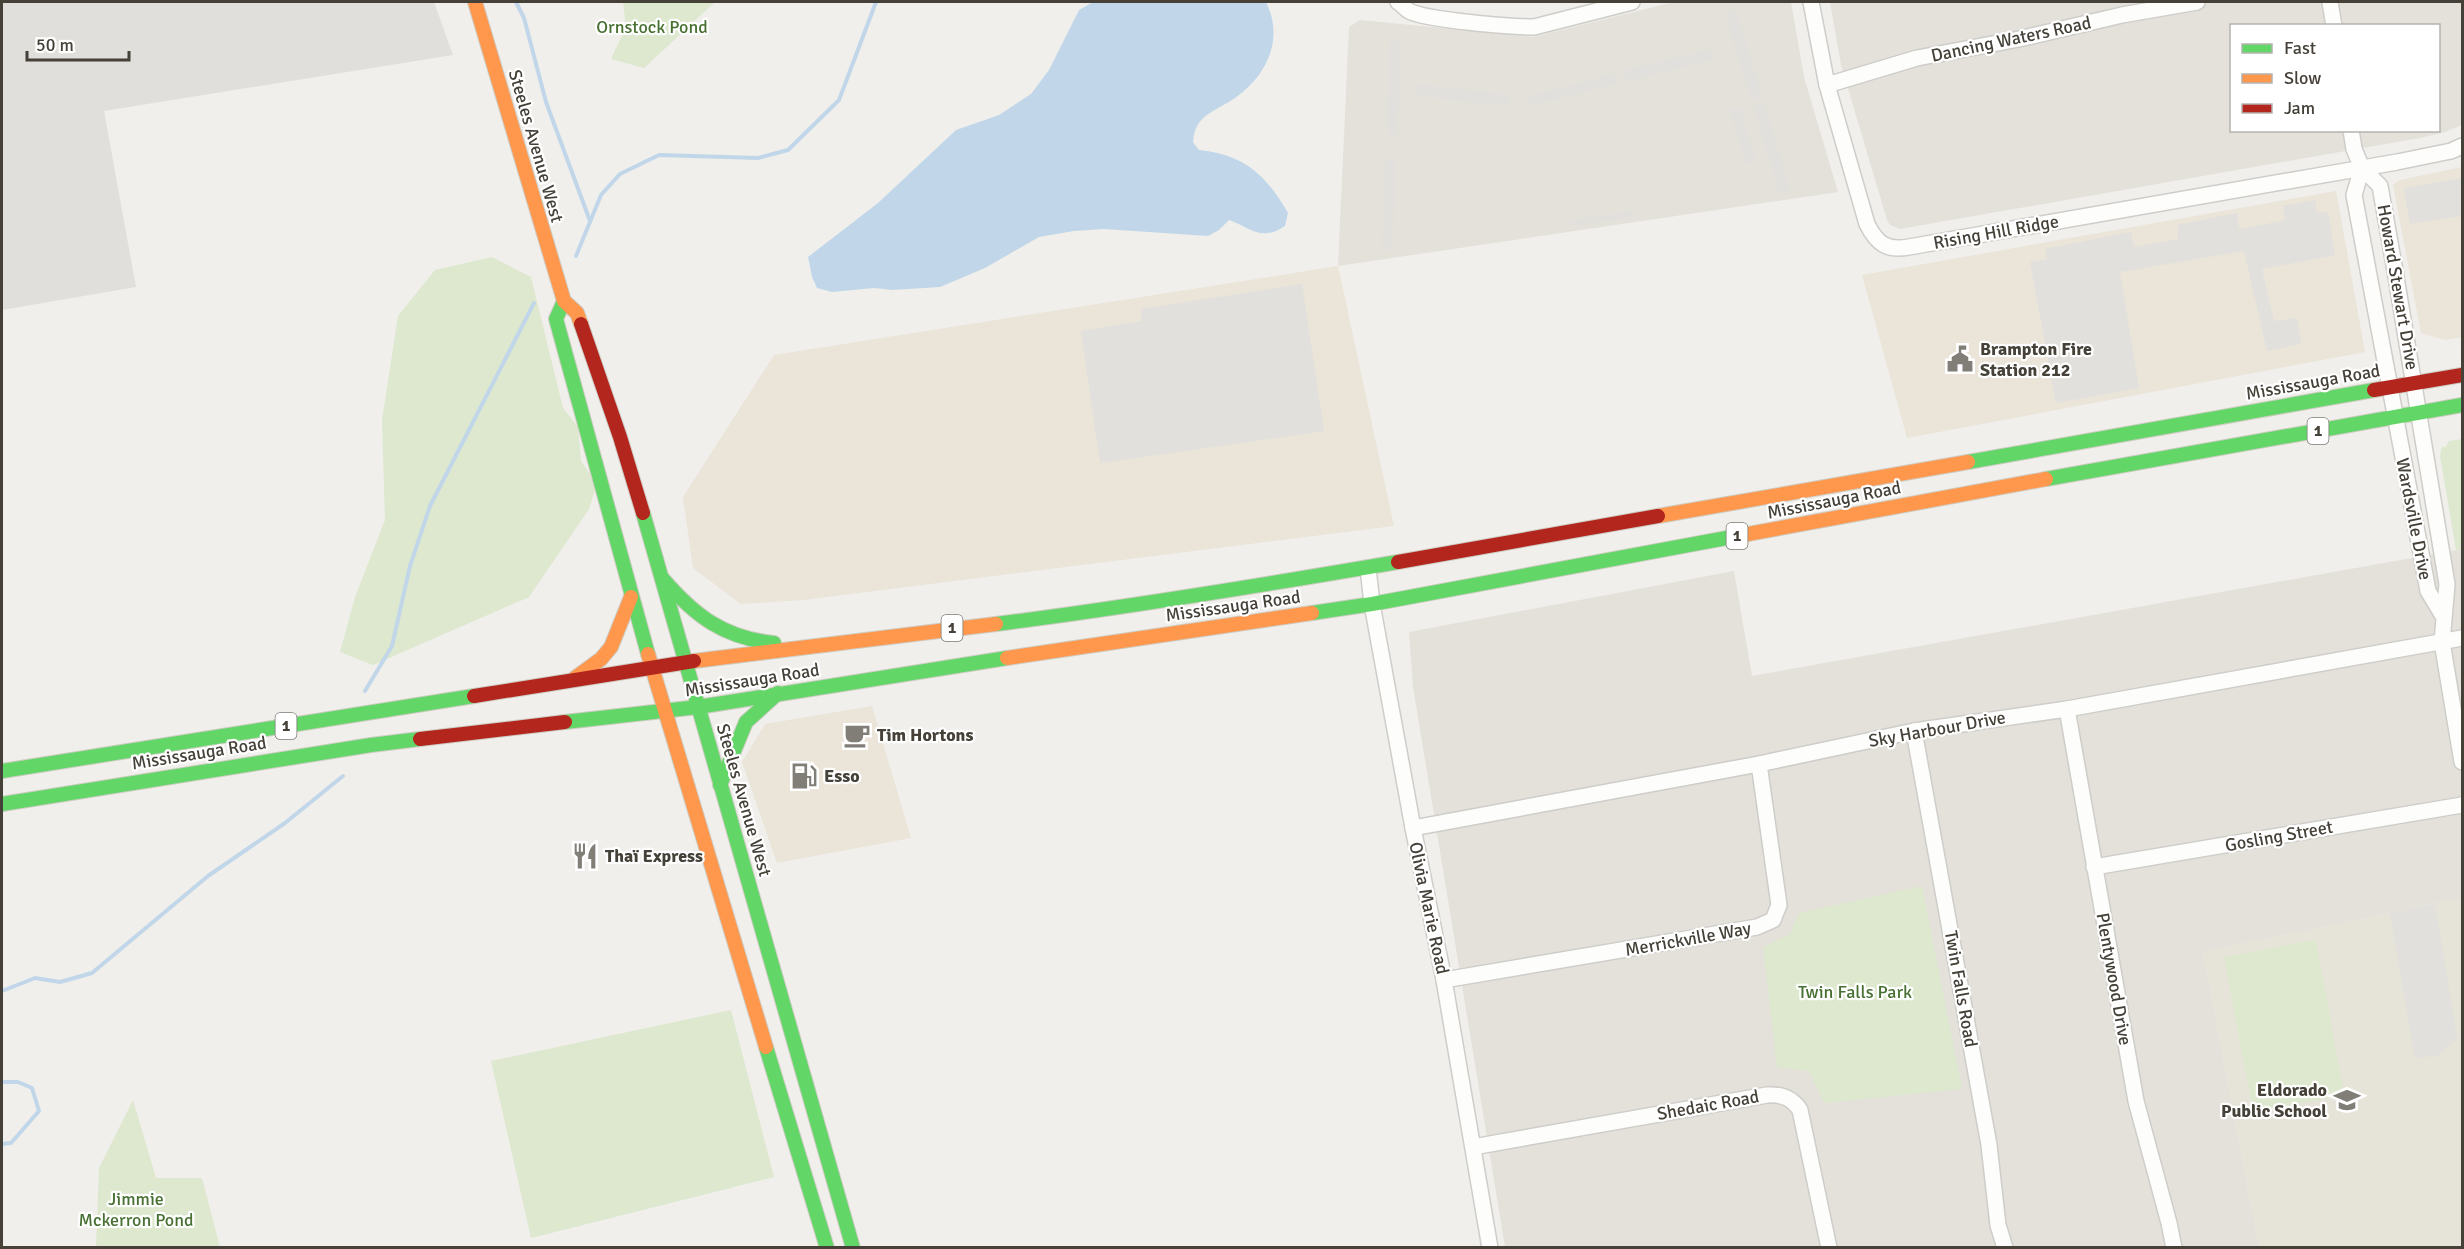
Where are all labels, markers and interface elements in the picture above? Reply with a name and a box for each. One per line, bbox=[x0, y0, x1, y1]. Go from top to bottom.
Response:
street label: Dancing Waters Road bbox=[1929, 11, 2093, 67]
park label: Ornstock Pond bbox=[596, 16, 708, 38]
scale bar bbox=[27, 24, 129, 62]
legend bbox=[2230, 24, 2440, 132]
text: 50 m bbox=[36, 34, 74, 56]
text: Fast bbox=[2284, 37, 2316, 59]
street label: Steeles Avenue West bbox=[504, 67, 568, 225]
text: Slow bbox=[2284, 67, 2321, 89]
text: Jam bbox=[2284, 97, 2315, 119]
street label: Howard Stewart Drive bbox=[2373, 203, 2423, 371]
street label: Rising Hill Ridge bbox=[1932, 210, 2060, 254]
place label: Brampton Fire Station 212 bbox=[1980, 338, 2092, 381]
public building icon: Brampton Fire Station 212 bbox=[1945, 344, 1975, 374]
street label: Mississauga Road bbox=[2244, 359, 2382, 405]
road number: 1 bbox=[2308, 418, 2328, 444]
street label: Wardsville Drive bbox=[2391, 456, 2437, 582]
street label: Mississauga Road bbox=[1765, 476, 1903, 524]
road number: 1 bbox=[1726, 523, 1748, 549]
street label: Mississauga Road bbox=[1164, 586, 1302, 626]
road number: 1 bbox=[942, 615, 962, 641]
street label: Mississauga Road bbox=[683, 659, 821, 701]
street label: Sky Harbour Drive bbox=[1867, 706, 2007, 752]
road number: 1 bbox=[276, 713, 296, 739]
cafe icon: Tim Hortons bbox=[842, 720, 872, 750]
street label: Steeles Avenue West bbox=[712, 721, 776, 879]
place label: Tim Hortons bbox=[877, 724, 973, 746]
street label: Mississauga Road bbox=[130, 732, 268, 774]
fuel station icon: Esso bbox=[789, 761, 819, 791]
place label: Esso bbox=[824, 765, 860, 787]
street label: Gosling Street bbox=[2223, 816, 2335, 856]
street label: Olivia Marie Road bbox=[1404, 840, 1454, 976]
restaurant icon: Thaï Express bbox=[570, 841, 600, 871]
place label: Thaï Express bbox=[605, 845, 703, 867]
street label: Plentywood Drive bbox=[2092, 911, 2136, 1047]
street label: Merrickville Way bbox=[1623, 917, 1753, 961]
street label: Twin Falls Road bbox=[1940, 929, 1982, 1049]
park label: Twin Falls Park bbox=[1798, 981, 1912, 1003]
place label: Eldorado Public School bbox=[2221, 1079, 2327, 1122]
street label: Shedaic Road bbox=[1655, 1085, 1761, 1125]
school or university icon: Eldorado Public School bbox=[2332, 1085, 2362, 1115]
park label: Jimmie Mckerron Pond bbox=[78, 1188, 194, 1231]

